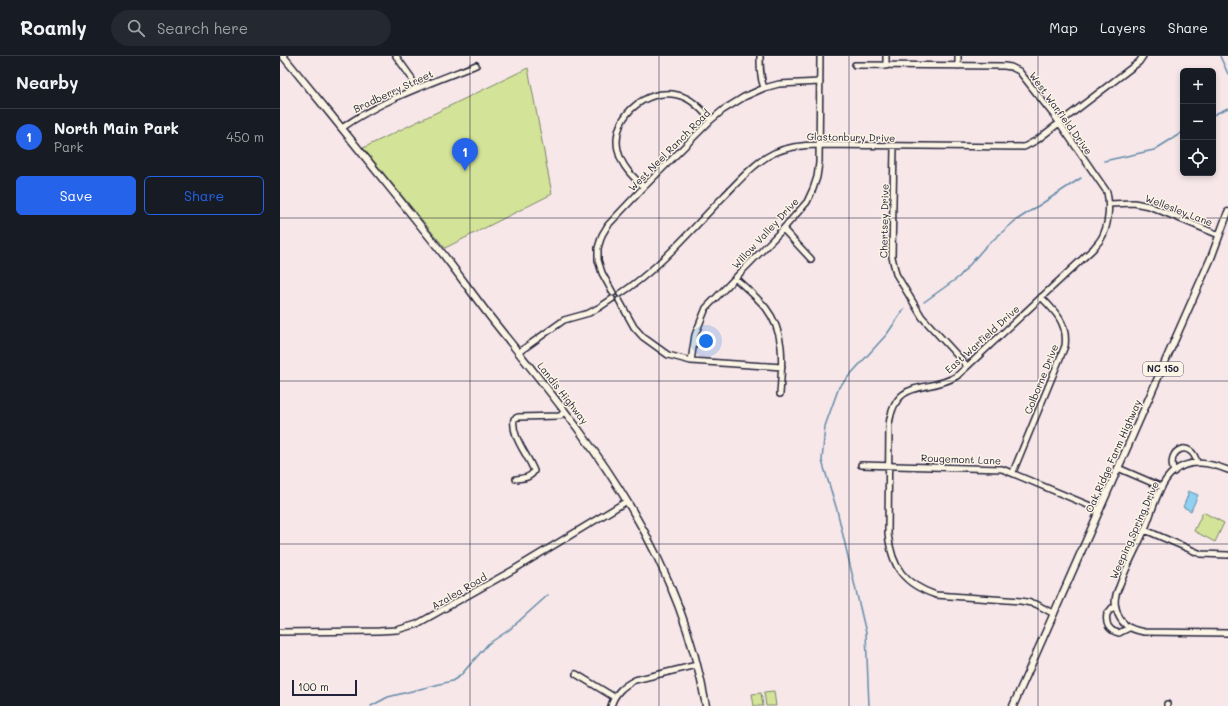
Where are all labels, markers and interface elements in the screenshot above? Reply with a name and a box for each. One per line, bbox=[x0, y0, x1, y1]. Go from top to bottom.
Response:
search box bbox=[111, 10, 391, 46]
text: Roamly bbox=[20, 15, 87, 40]
icon: search bbox=[125, 17, 147, 39]
text: Search here bbox=[157, 18, 248, 38]
text: Map bbox=[1049, 18, 1078, 37]
text: Layers bbox=[1100, 18, 1146, 37]
text: Share bbox=[1168, 18, 1208, 37]
street label: Bradberry Street bbox=[351, 66, 435, 116]
map controls bbox=[1180, 68, 1216, 176]
button: + bbox=[1180, 68, 1216, 104]
street label: West Warfield Drive bbox=[1026, 69, 1096, 157]
text: Nearby bbox=[16, 71, 78, 93]
button: − bbox=[1180, 104, 1216, 140]
street label: West Neel Ranch Road bbox=[625, 106, 713, 194]
text: North Main Park bbox=[54, 118, 179, 138]
text: 1 bbox=[26, 128, 32, 145]
text: 450 m bbox=[226, 128, 264, 145]
street label: Glastonbury Drive bbox=[807, 129, 895, 145]
text: Park bbox=[54, 138, 83, 155]
pin: 1 bbox=[452, 138, 478, 171]
button: locate bbox=[1180, 140, 1216, 176]
button: Save bbox=[16, 176, 136, 215]
button: Share bbox=[144, 176, 264, 215]
street label: Chertsey Drive bbox=[876, 184, 892, 258]
street label: Wellesley Lane bbox=[1143, 191, 1215, 229]
street label: Willow Valley Drive bbox=[728, 194, 802, 272]
street label: East Warfield Drive bbox=[942, 302, 1022, 376]
your location bbox=[696, 331, 716, 351]
street label: Colborne Drive bbox=[1021, 342, 1061, 416]
street label: Landis Highway bbox=[534, 359, 592, 427]
road number: NC 150 bbox=[1143, 362, 1183, 376]
street label: Oak Ridge Farm Highway bbox=[1082, 397, 1144, 515]
street label: Rougemont Lane bbox=[921, 451, 1001, 467]
street label: Weeping Spring Drive bbox=[1106, 479, 1162, 581]
street label: Azalea Road bbox=[429, 570, 489, 612]
scale bar bbox=[292, 678, 357, 697]
text: 100 m bbox=[298, 679, 329, 694]

